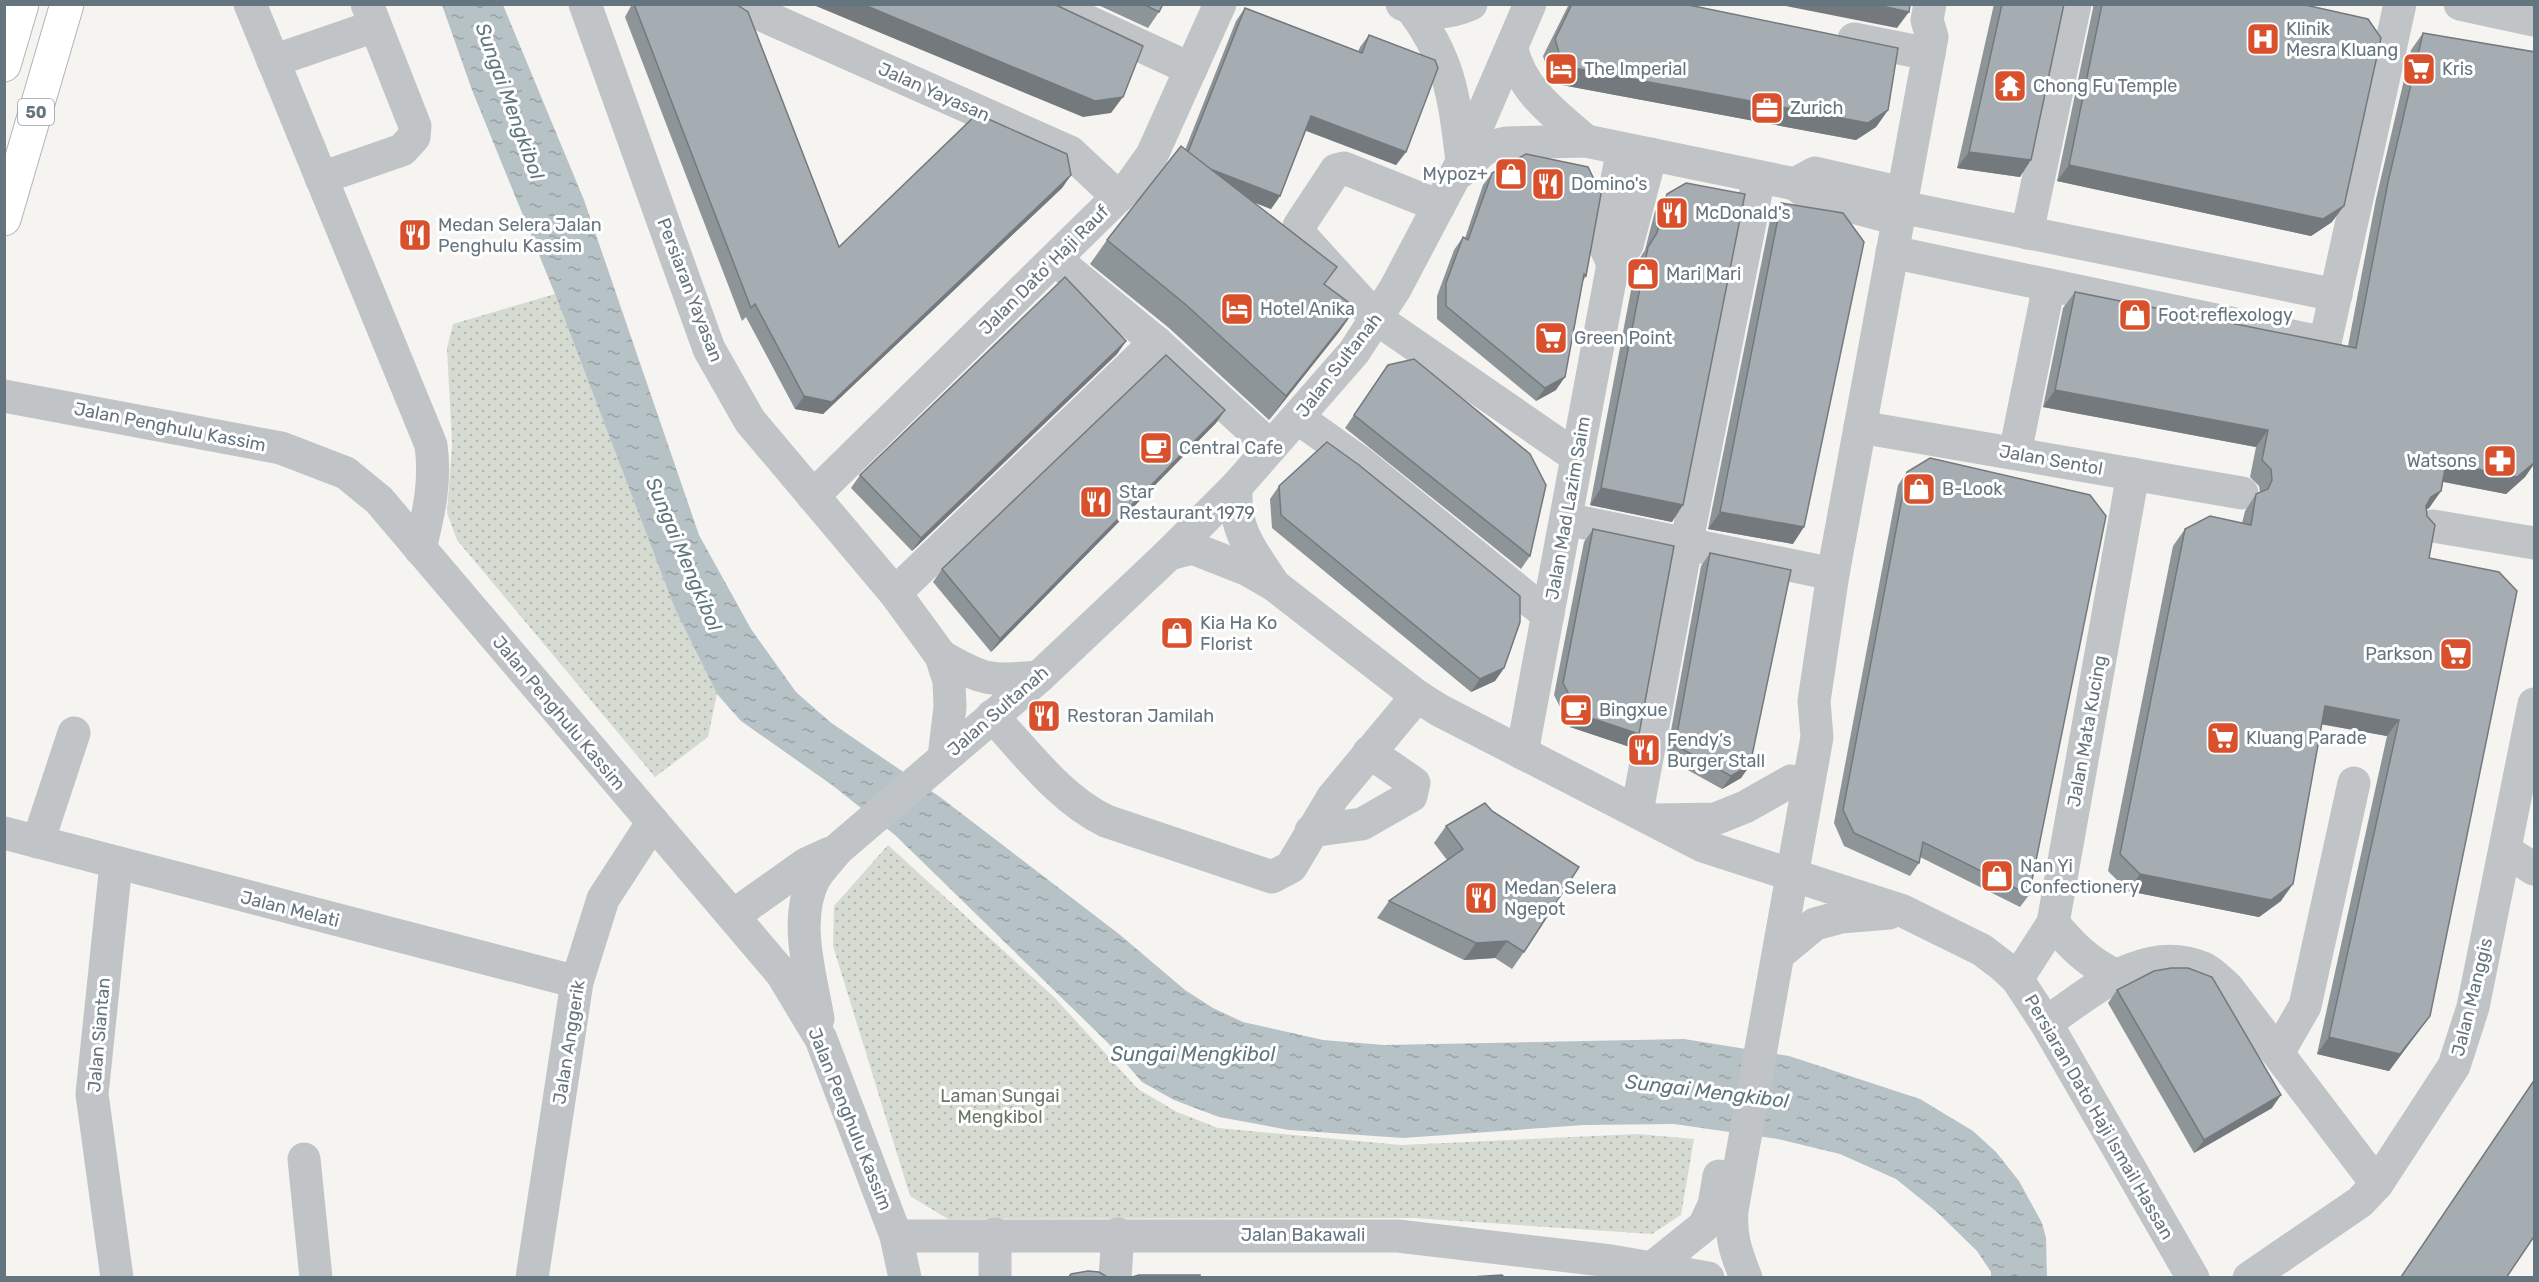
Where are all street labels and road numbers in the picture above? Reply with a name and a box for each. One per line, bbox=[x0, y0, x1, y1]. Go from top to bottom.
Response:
street label: Jalan Yayasan bbox=[875, 58, 993, 126]
road number: 50 bbox=[18, 99, 54, 125]
street label: Jalan Dato' Haji Rauf bbox=[975, 201, 1113, 339]
street label: Persiaran Yayasan bbox=[652, 215, 728, 365]
street label: Jalan Sultanah bbox=[1292, 309, 1386, 421]
street label: Jalan Penghulu Kassim bbox=[72, 398, 268, 456]
street label: Jalan Mad Lazim Saim bbox=[1541, 415, 1595, 601]
street label: Jalan Sentol bbox=[1998, 440, 2104, 480]
street label: Jalan Penghulu Kassim bbox=[488, 631, 630, 795]
street label: Jalan Mata Kucing bbox=[2063, 653, 2111, 809]
street label: Jalan Sultanah bbox=[943, 661, 1053, 761]
street label: Jalan Melati bbox=[238, 886, 342, 932]
street label: Jalan Manggis bbox=[2447, 936, 2497, 1058]
street label: Jalan Siantan bbox=[83, 977, 115, 1093]
street label: Jalan Anggerik bbox=[548, 978, 590, 1106]
street label: Persiaran Dato Haji Ismail Hassan bbox=[2020, 991, 2178, 1243]
street label: Jalan Penghulu Kassim bbox=[803, 1025, 897, 1213]
street label: Jalan Bakawali bbox=[1241, 1224, 1365, 1246]

